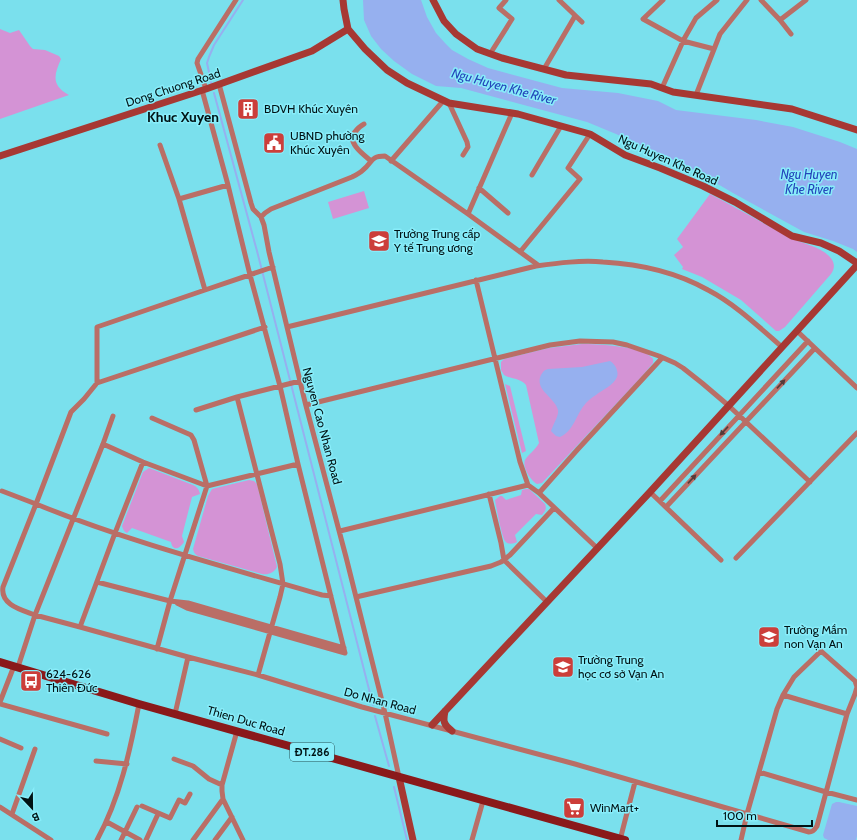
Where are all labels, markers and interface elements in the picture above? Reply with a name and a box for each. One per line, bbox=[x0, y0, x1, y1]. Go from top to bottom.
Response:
water label: Ngu Huyen Khe River bbox=[450, 64, 559, 108]
street label: Dong Chuong Road bbox=[124, 65, 222, 110]
building icon: BDVH Khúc Xuyên bbox=[235, 96, 261, 122]
place label: BDVH Khúc Xuyên bbox=[264, 101, 358, 116]
district label: Khuc Xuyen bbox=[147, 108, 219, 126]
place label: UBND phường Khúc Xuyên bbox=[290, 128, 366, 157]
public building icon: UBND phường Khúc Xuyên bbox=[261, 130, 287, 156]
street label: Ngu Huyen Khe Road bbox=[616, 131, 720, 188]
water label: Ngu Huyen Khe River bbox=[780, 166, 838, 197]
place label: Trường Trung cấp Y tế Trung ương bbox=[393, 226, 480, 255]
school or university icon: Trường Trung cấp Y tế Trung ương bbox=[366, 228, 392, 254]
street label: Nguyen Cao Nhan Road bbox=[300, 366, 345, 486]
one-way arrow bbox=[776, 379, 786, 389]
one-way arrow bbox=[720, 427, 729, 436]
one-way arrow bbox=[688, 473, 697, 484]
place label: Trường Mầm non Vạn An bbox=[784, 622, 847, 651]
school or university icon: Trường Mầm non Vạn An bbox=[756, 624, 782, 650]
place label: Trường Trung học cơ sở Vạn An bbox=[578, 652, 665, 681]
school or university icon: Trường Trung học cơ sở Vạn An bbox=[550, 654, 576, 680]
place label: 624-626 Thiên Đức bbox=[46, 666, 98, 695]
bus stop icon: 624-626 Thiên Đức bbox=[18, 668, 44, 694]
street label: Do Nhan Road bbox=[342, 684, 418, 717]
street label: Thien Duc Road bbox=[206, 702, 287, 739]
road number: ĐT.286 bbox=[290, 743, 334, 761]
north arrow bbox=[12, 788, 52, 828]
supermarket icon: WinMart+ bbox=[561, 795, 587, 821]
place label: WinMart+ bbox=[590, 800, 639, 815]
scale bar bbox=[717, 802, 812, 828]
text: 100 m bbox=[723, 808, 757, 823]
text: B bbox=[30, 809, 42, 825]

